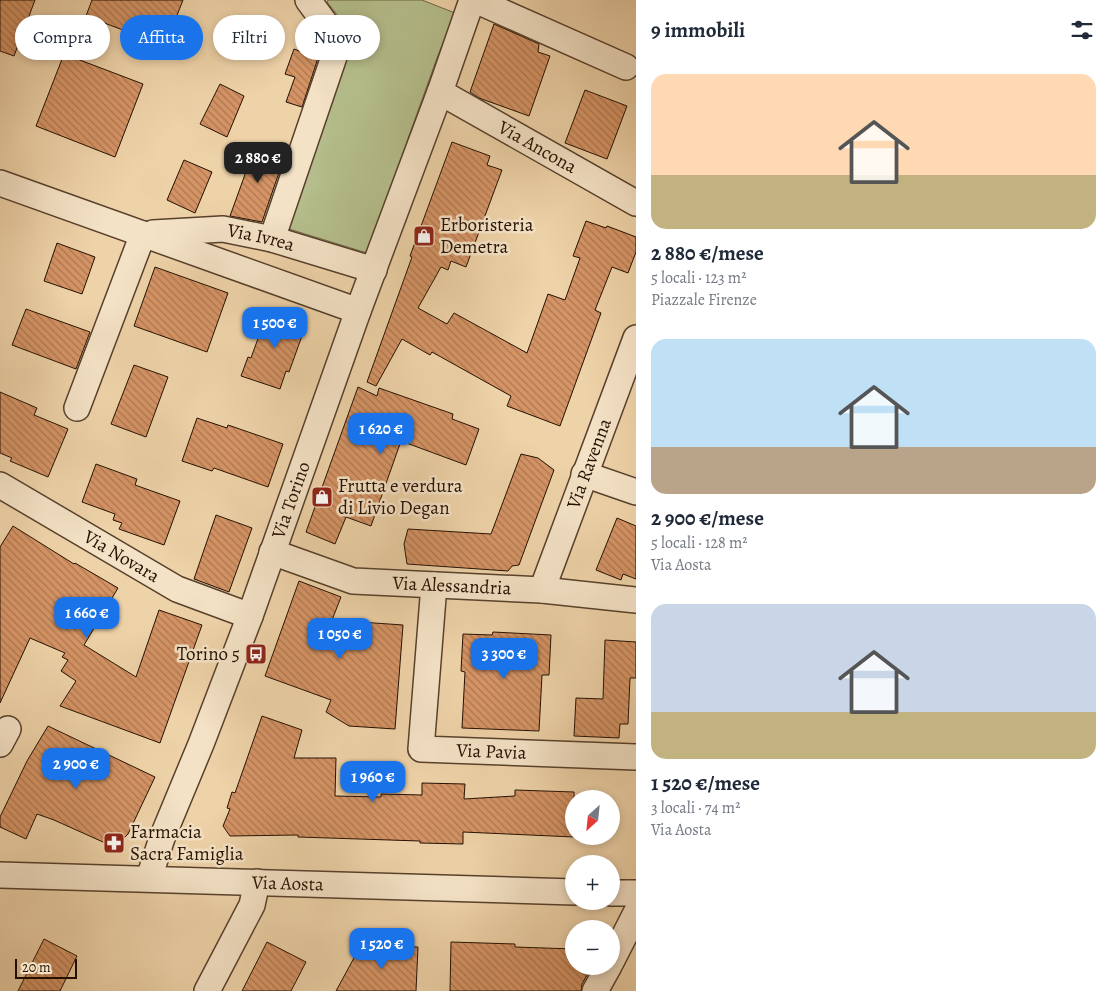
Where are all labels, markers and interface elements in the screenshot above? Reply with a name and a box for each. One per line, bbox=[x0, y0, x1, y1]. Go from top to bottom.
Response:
chip: Compra bbox=[15, 15, 110, 60]
chip: Affitta bbox=[120, 15, 203, 60]
chip: Filtri bbox=[213, 15, 285, 60]
chip: Nuovo bbox=[295, 15, 380, 60]
text: 9 immobili bbox=[651, 16, 745, 44]
icon: filters bbox=[1068, 16, 1096, 44]
icon: home bbox=[829, 107, 919, 197]
street label: Via Ancona bbox=[493, 114, 582, 180]
pin: 2 880 € bbox=[212, 142, 304, 184]
text: 2 880 € bbox=[235, 147, 281, 169]
place label: Erboristeria Demetra bbox=[440, 212, 534, 260]
street label: Via Ivrea bbox=[224, 217, 298, 258]
shop icon: Erboristeria Demetra bbox=[412, 224, 436, 248]
text: 2 880 €/mese bbox=[651, 239, 764, 267]
text: 5 locali · 123 m² bbox=[651, 267, 746, 289]
text: Piazzale Firenze bbox=[651, 289, 757, 311]
pin: 1 500 € bbox=[229, 306, 321, 349]
text: 1 500 € bbox=[253, 312, 297, 334]
icon: home bbox=[829, 372, 919, 462]
pin: 1 620 € bbox=[335, 412, 427, 455]
street label: Via Ravenna bbox=[560, 414, 618, 513]
text: 1 620 € bbox=[359, 418, 403, 440]
street label: Via Torino bbox=[265, 458, 317, 543]
place label: Frutta e verdura di Livio Degan bbox=[338, 473, 463, 521]
shop icon: Frutta e verdura di Livio Degan bbox=[310, 485, 334, 509]
text: 2 900 €/mese bbox=[651, 504, 764, 532]
street label: Via Novara bbox=[78, 523, 165, 589]
text: 5 locali · 128 m² bbox=[651, 532, 748, 554]
text: Via Aosta bbox=[651, 554, 712, 576]
street label: Via Alessandria bbox=[391, 570, 512, 602]
pin: 1 660 € bbox=[41, 596, 133, 639]
text: 1 660 € bbox=[65, 602, 109, 624]
pin: 1 050 € bbox=[294, 618, 386, 660]
text: 1 050 € bbox=[318, 623, 362, 645]
icon: home bbox=[829, 637, 919, 727]
pin: 3 300 € bbox=[458, 638, 550, 680]
place label: Torino 5 bbox=[177, 641, 240, 667]
bus stop icon: Torino 5 bbox=[244, 642, 268, 666]
text: 3 300 € bbox=[482, 643, 526, 665]
street label: Via Pavia bbox=[455, 737, 527, 766]
pin: 2 900 € bbox=[30, 748, 122, 790]
text: 2 900 € bbox=[53, 753, 99, 775]
pin: 1 960 € bbox=[327, 760, 419, 803]
text: 1 960 € bbox=[351, 766, 395, 788]
text: 1 520 €/mese bbox=[651, 769, 760, 797]
north arrow bbox=[565, 790, 620, 845]
map controls bbox=[565, 790, 620, 975]
text: 3 locali · 74 m² bbox=[651, 797, 740, 819]
place label: Farmacia Sacra Famiglia bbox=[130, 819, 244, 867]
text: Via Aosta bbox=[651, 819, 712, 841]
pharmacy icon: Farmacia Sacra Famiglia bbox=[102, 831, 126, 855]
button: + bbox=[565, 855, 620, 910]
street label: Via Aosta bbox=[251, 869, 324, 898]
button: − bbox=[565, 920, 620, 975]
pin: 1 520 € bbox=[336, 928, 428, 970]
text: 1 520 € bbox=[360, 933, 404, 955]
scale bar bbox=[15, 956, 78, 979]
text: 20 m bbox=[22, 958, 51, 977]

